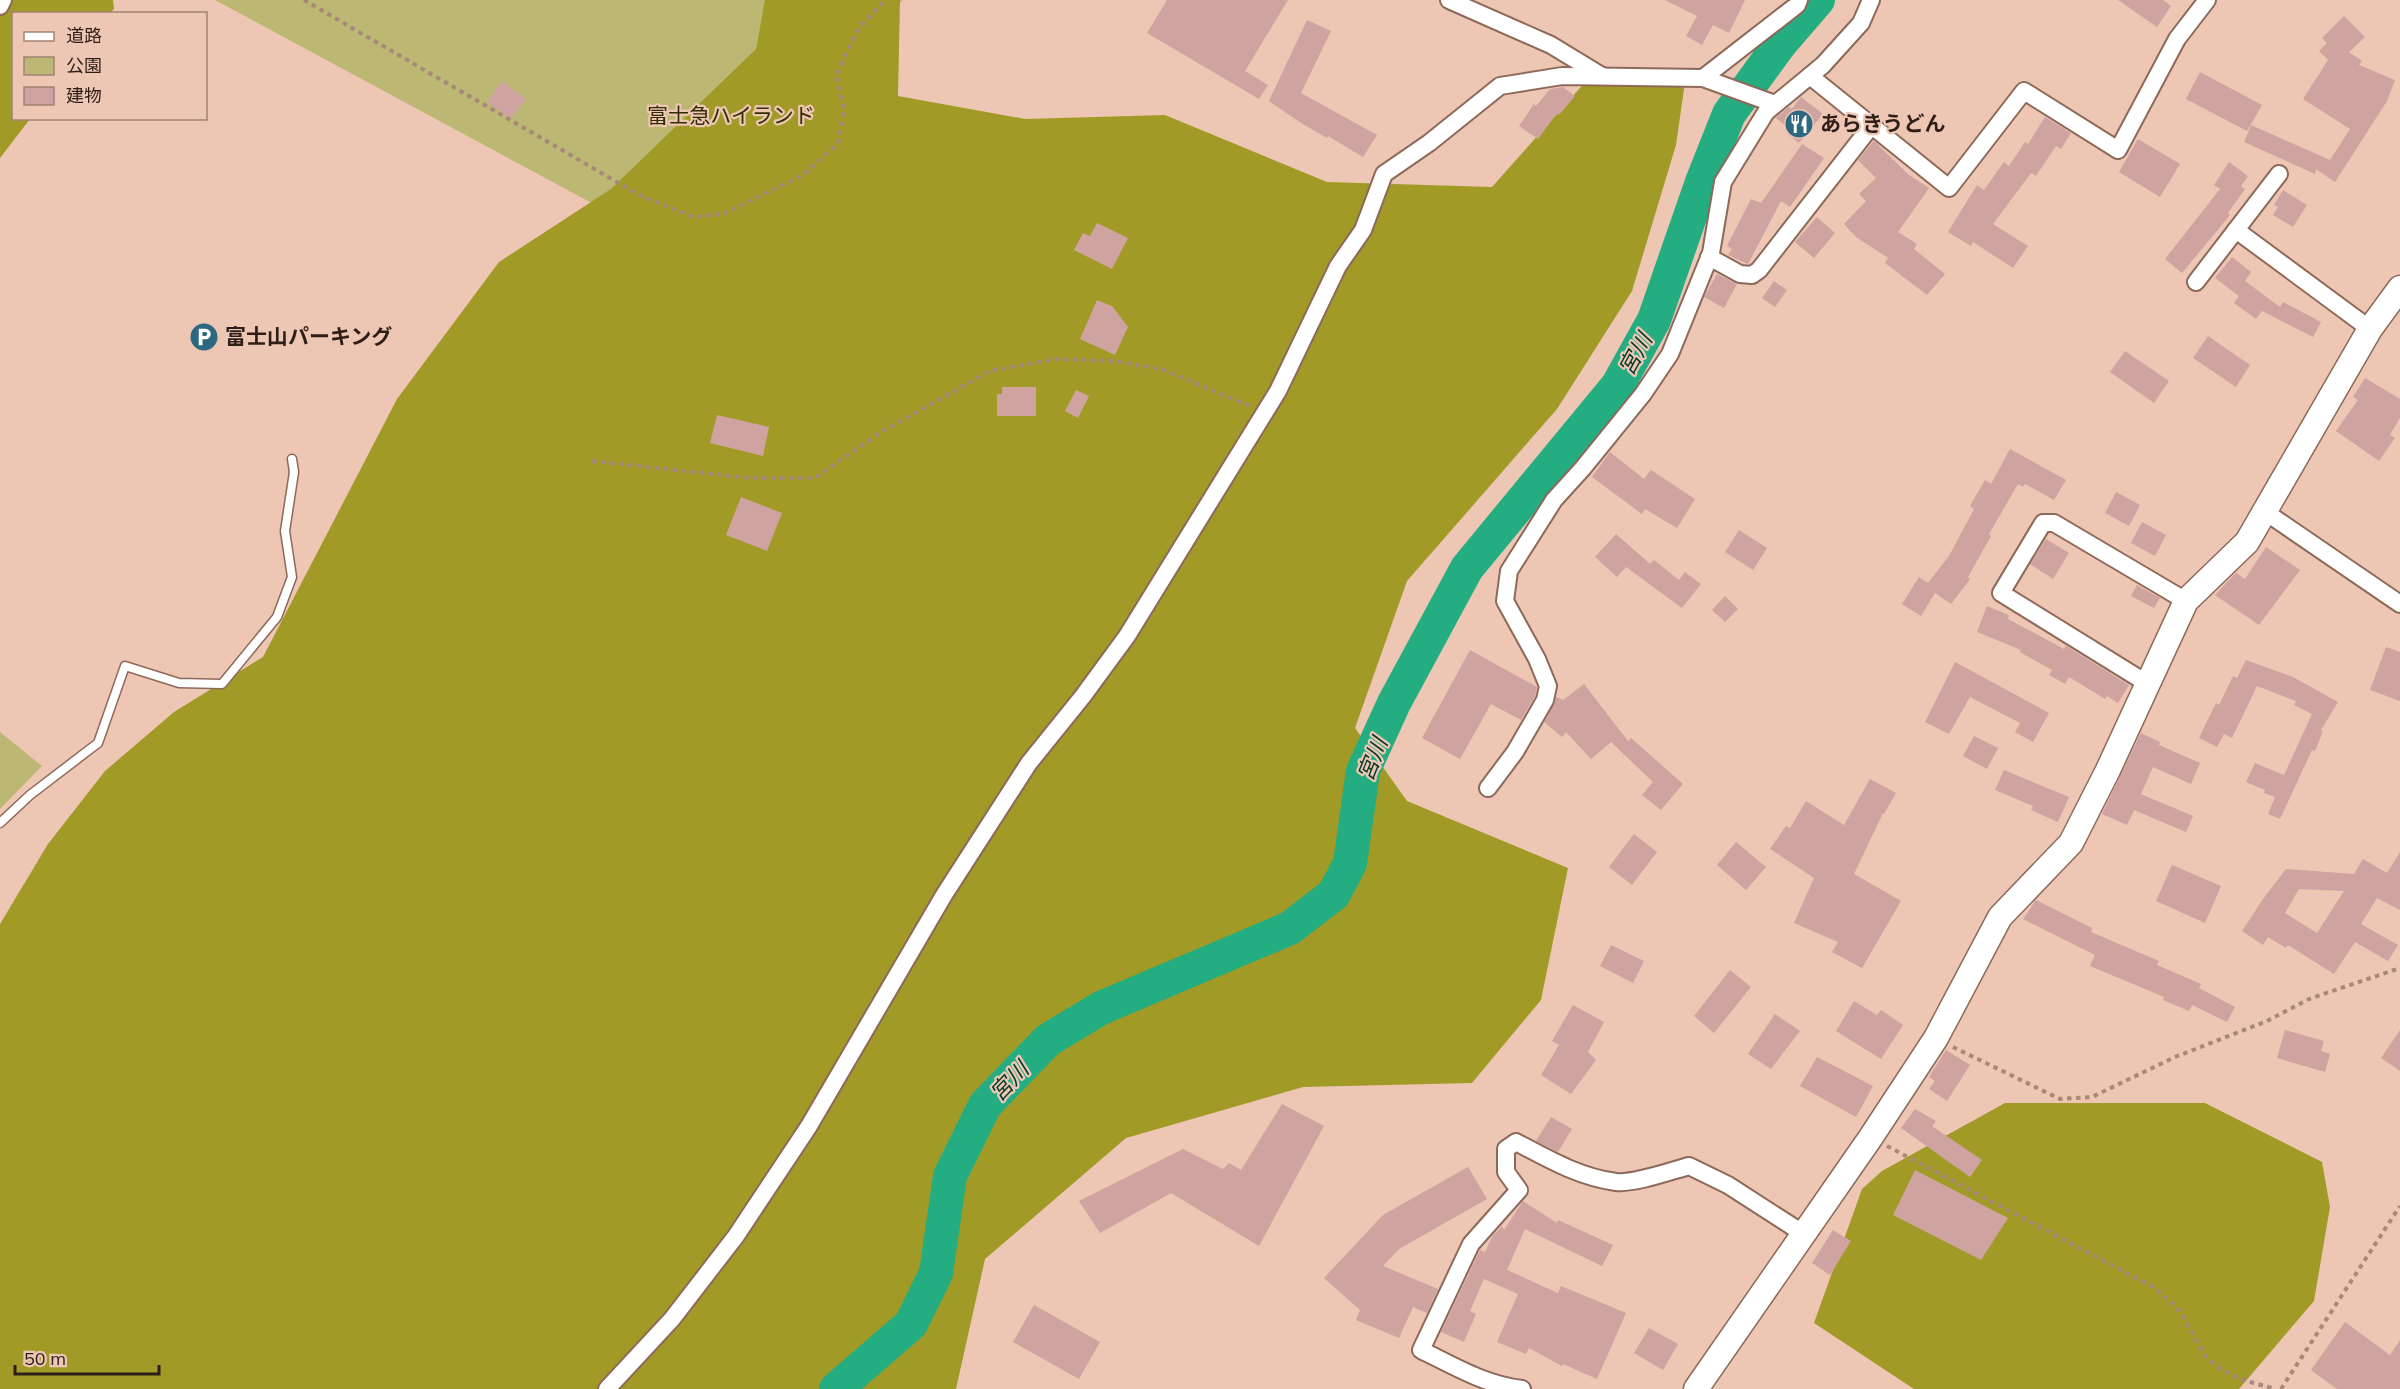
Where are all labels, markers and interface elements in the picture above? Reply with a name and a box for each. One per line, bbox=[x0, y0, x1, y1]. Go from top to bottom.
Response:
legend bbox=[12, 12, 207, 120]
text: 道路 bbox=[66, 24, 102, 47]
text: 公園 bbox=[66, 54, 102, 77]
text: 建物 bbox=[66, 84, 102, 107]
park label: 富士急ハイランド bbox=[647, 102, 815, 128]
restaurant icon: あらきうどん bbox=[1783, 108, 1815, 140]
place label: あらきうどん bbox=[1820, 110, 1946, 136]
parking icon: 富士山パーキング bbox=[188, 321, 220, 353]
place label: 富士山パーキング bbox=[225, 323, 392, 349]
water label: 宮川 bbox=[1612, 326, 1659, 380]
water label: 宮川 bbox=[1351, 732, 1394, 785]
water label: 宮川 bbox=[984, 1054, 1036, 1107]
scale bar bbox=[15, 1338, 159, 1376]
text: 50 m bbox=[24, 1347, 66, 1370]

